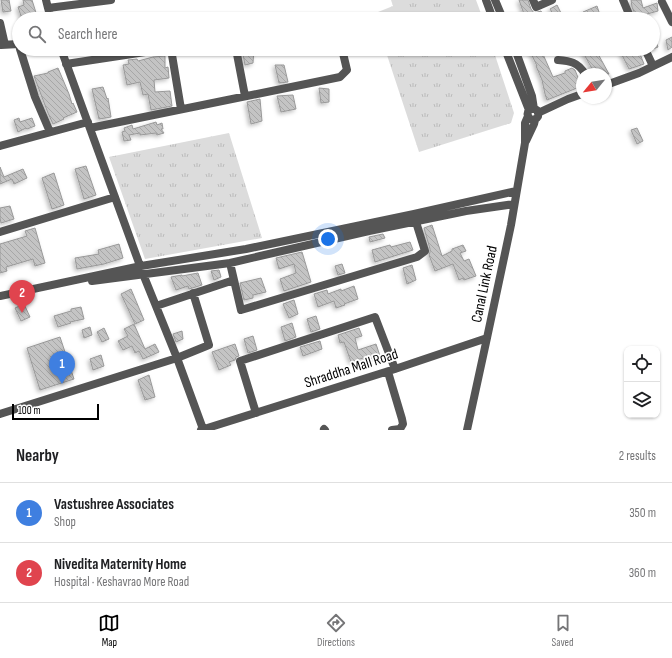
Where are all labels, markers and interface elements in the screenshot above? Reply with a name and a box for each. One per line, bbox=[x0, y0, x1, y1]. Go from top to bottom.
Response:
search box bbox=[12, 12, 660, 56]
icon: search bbox=[26, 23, 48, 45]
text: Search here bbox=[58, 25, 118, 44]
north arrow bbox=[576, 68, 612, 104]
your location bbox=[318, 229, 338, 249]
street label: Canal Link Road bbox=[467, 244, 502, 324]
pin: 2 bbox=[9, 280, 35, 313]
street label: Shraddha Mall Road bbox=[302, 344, 400, 393]
map controls bbox=[624, 346, 660, 418]
button: locate bbox=[624, 346, 660, 382]
pin: 1 bbox=[49, 351, 75, 384]
button: layers bbox=[624, 382, 660, 418]
scale bar bbox=[12, 402, 99, 421]
text: 100 m bbox=[18, 404, 40, 417]
text: Nearby bbox=[16, 446, 59, 466]
text: 2 results bbox=[619, 448, 656, 464]
text: Vastushree Associates bbox=[54, 495, 174, 514]
text: 1 bbox=[26, 505, 32, 521]
text: 350 m bbox=[629, 505, 656, 521]
text: Shop bbox=[54, 514, 76, 530]
text: Nivedita Maternity Home bbox=[54, 555, 186, 574]
text: 2 bbox=[26, 565, 32, 581]
text: 360 m bbox=[629, 565, 656, 581]
text: Hospital · Keshavrao More Road bbox=[54, 574, 189, 590]
tab: Map bbox=[98, 612, 120, 649]
tab: Directions bbox=[317, 612, 355, 649]
tab: Saved bbox=[552, 612, 574, 649]

